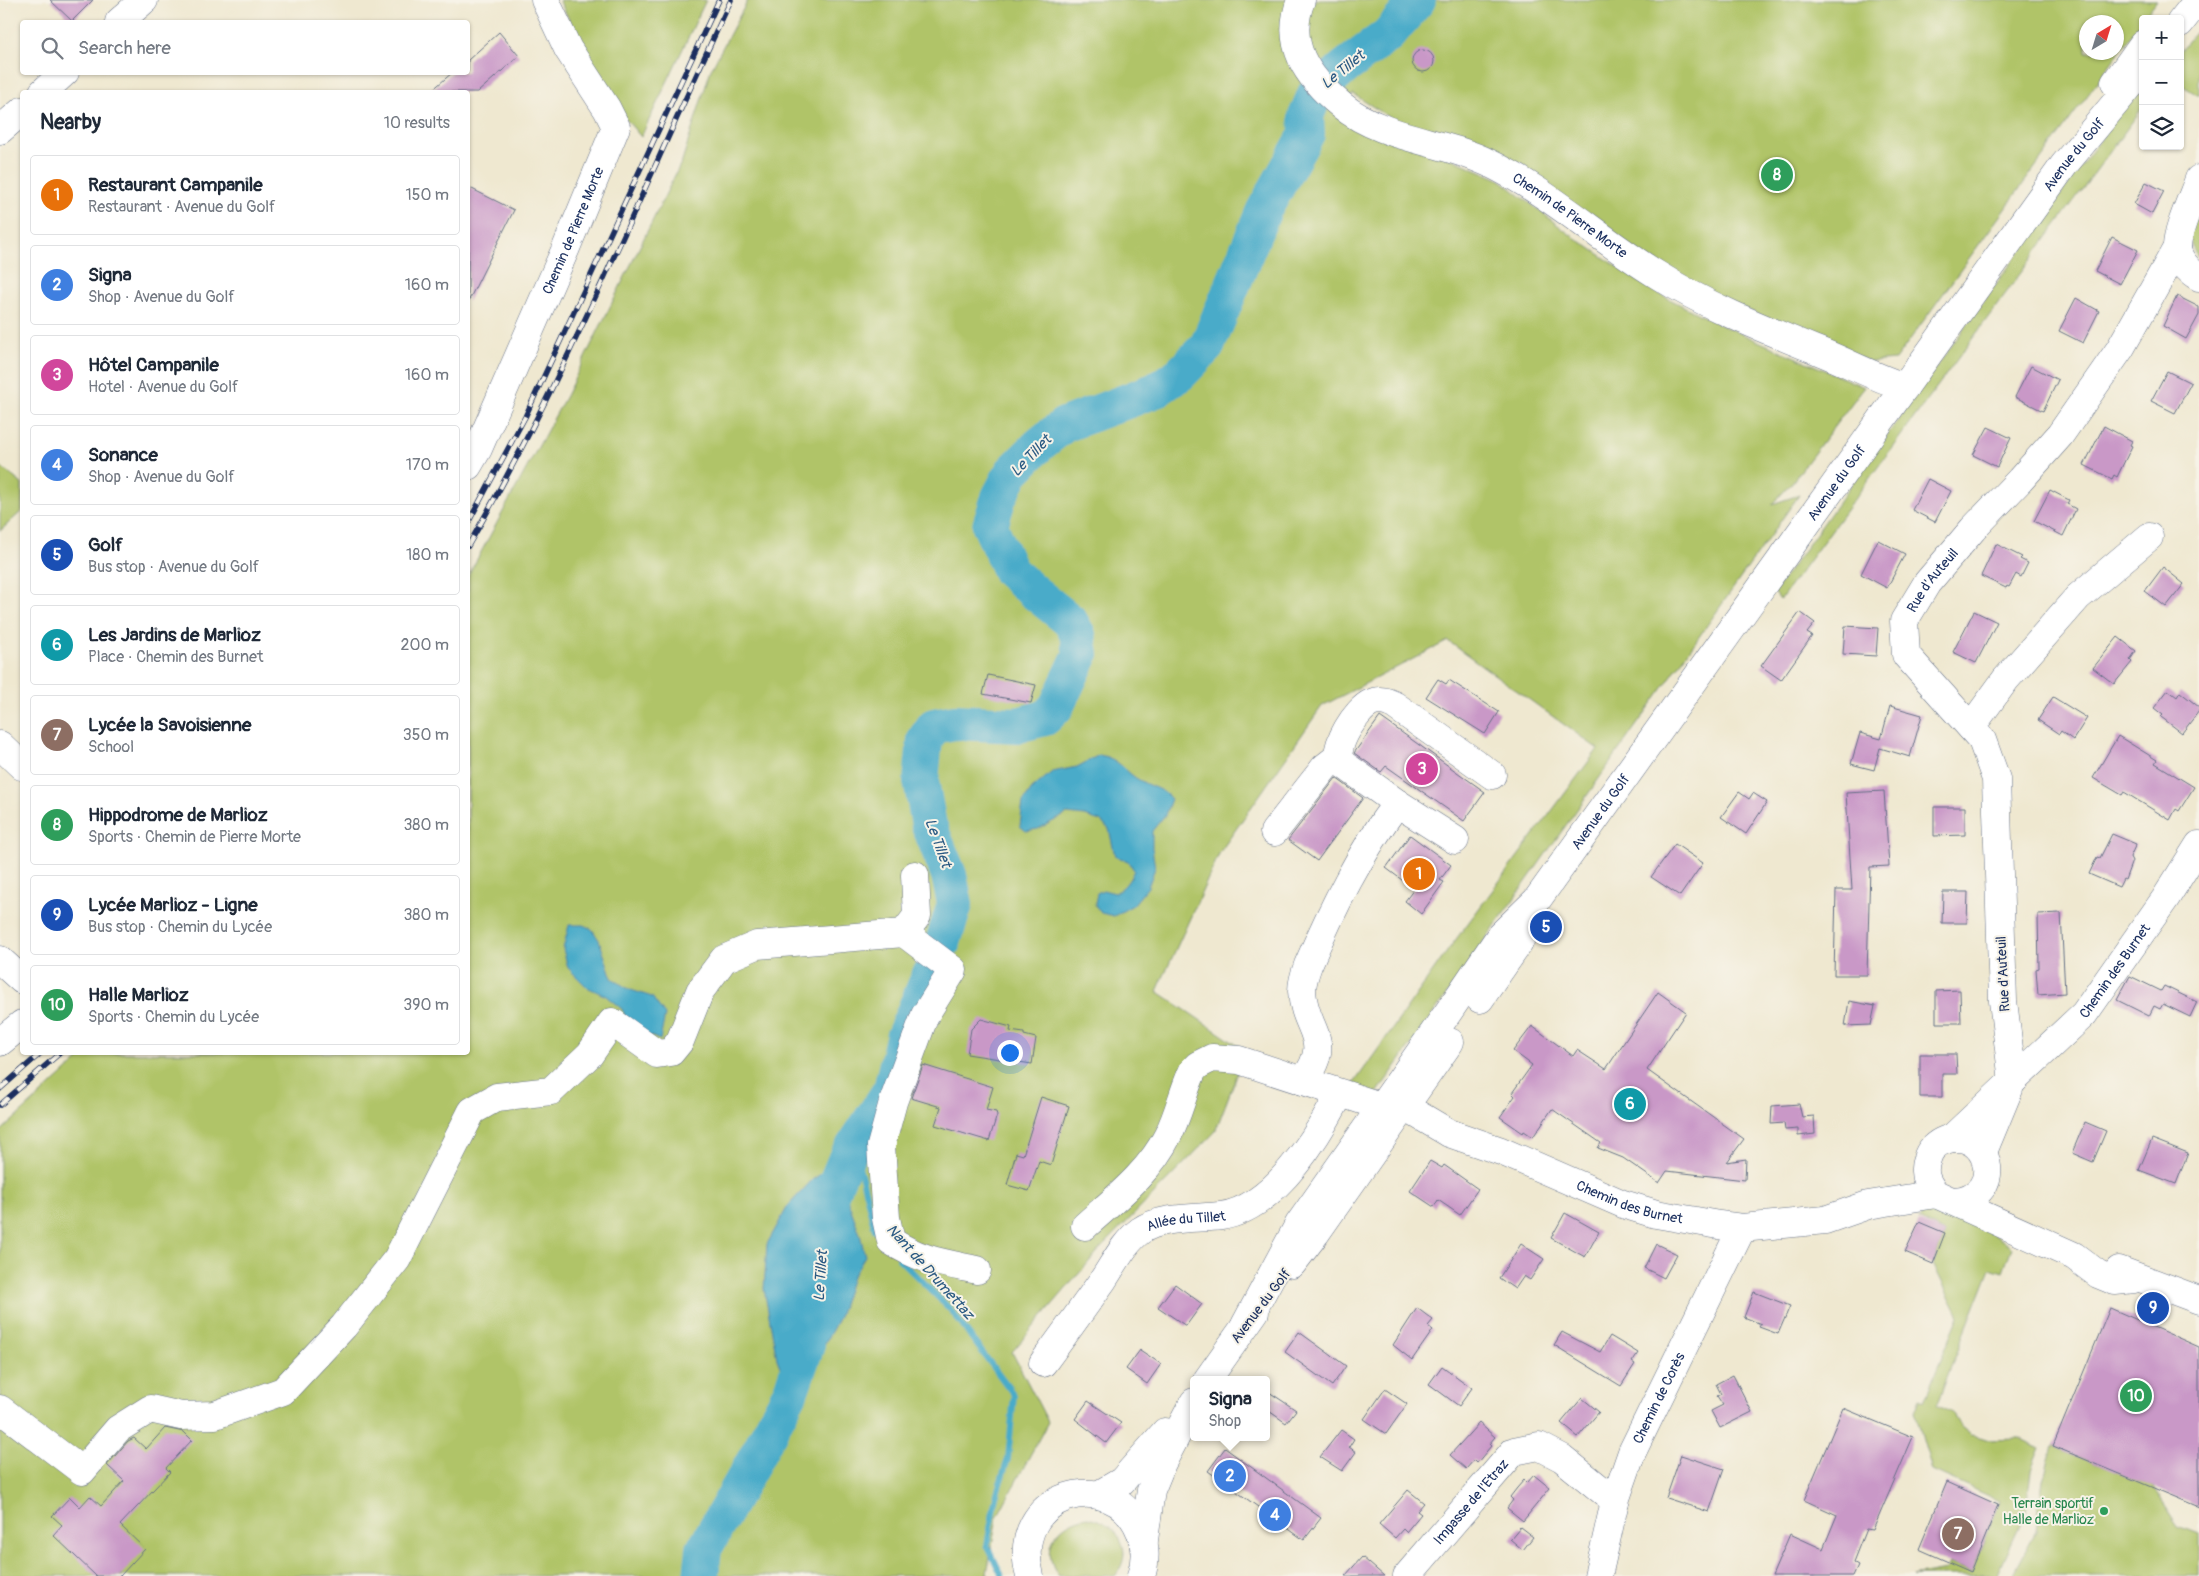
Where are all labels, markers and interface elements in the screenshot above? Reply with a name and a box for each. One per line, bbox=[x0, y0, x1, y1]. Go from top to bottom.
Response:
north arrow bbox=[2079, 15, 2124, 60]
map controls bbox=[2139, 15, 2184, 150]
button: + bbox=[2139, 15, 2184, 60]
search box bbox=[20, 20, 470, 75]
icon: search bbox=[38, 34, 66, 62]
text: Search here bbox=[78, 36, 171, 60]
water label: Le Tillet bbox=[1317, 45, 1370, 93]
button: − bbox=[2139, 60, 2184, 105]
button: layers bbox=[2139, 105, 2184, 150]
text: Nearby bbox=[40, 109, 101, 136]
text: 10 results bbox=[384, 113, 450, 133]
street label: Avenue du Golf bbox=[2039, 114, 2108, 195]
pin: 8 bbox=[1761, 156, 1793, 194]
street label: Chemin de Pierre Morte bbox=[538, 164, 607, 297]
street label: Chemin de Pierre Morte bbox=[1510, 169, 1631, 261]
text: Restaurant Campanile bbox=[88, 173, 263, 197]
text: 1 bbox=[54, 185, 60, 205]
text: 150 m bbox=[405, 185, 449, 205]
text: Restaurant · Avenue du Golf bbox=[88, 197, 276, 217]
text: Signa bbox=[88, 263, 132, 287]
text: 2 bbox=[53, 275, 61, 295]
text: 160 m bbox=[405, 275, 449, 295]
text: Shop · Avenue du Golf bbox=[88, 287, 235, 307]
text: Hôtel Campanile bbox=[88, 353, 219, 377]
text: 3 bbox=[53, 365, 61, 385]
text: 160 m bbox=[405, 365, 449, 385]
text: Hotel · Avenue du Golf bbox=[88, 377, 239, 397]
water label: Le Tillet bbox=[1007, 430, 1057, 481]
street label: Avenue du Golf bbox=[1803, 441, 1869, 524]
text: Sonance bbox=[88, 443, 158, 467]
text: 4 bbox=[52, 455, 62, 475]
text: 170 m bbox=[406, 455, 449, 475]
text: Shop · Avenue du Golf bbox=[88, 467, 235, 487]
text: Golf bbox=[88, 533, 123, 557]
text: 5 bbox=[53, 545, 61, 565]
text: 180 m bbox=[406, 545, 449, 565]
street label: Rue d'Auteuil bbox=[1903, 545, 1962, 615]
text: Bus stop · Avenue du Golf bbox=[88, 557, 259, 577]
text: Les Jardins de Marlioz bbox=[88, 623, 261, 647]
text: 6 bbox=[52, 635, 62, 655]
text: 200 m bbox=[401, 635, 449, 655]
text: Place · Chemin des Burnet bbox=[88, 647, 263, 667]
text: Lycée la Savoisienne bbox=[88, 713, 251, 737]
text: 7 bbox=[53, 725, 61, 745]
text: 350 m bbox=[403, 725, 449, 745]
text: School bbox=[88, 737, 134, 757]
pin: 3 bbox=[1406, 750, 1438, 788]
street label: Avenue du Golf bbox=[1567, 770, 1633, 853]
text: Hippodrome de Marlioz bbox=[88, 803, 268, 827]
text: 8 bbox=[53, 815, 61, 835]
text: 380 m bbox=[403, 815, 449, 835]
water label: Le Tillet bbox=[920, 816, 956, 872]
text: Sports · Chemin de Pierre Morte bbox=[88, 827, 301, 847]
pin: 1 bbox=[1403, 855, 1435, 893]
text: Lycée Marlioz - Ligne bbox=[88, 893, 258, 917]
text: 9 bbox=[53, 905, 61, 925]
text: 380 m bbox=[403, 905, 449, 925]
pin: 5 bbox=[1530, 908, 1562, 946]
text: Bus stop · Chemin du Lycée bbox=[88, 917, 272, 937]
street label: Chemin des Burnet bbox=[2075, 920, 2154, 1021]
street label: Rue d'Auteuil bbox=[1993, 936, 2013, 1012]
text: Halle Marlioz bbox=[88, 983, 189, 1007]
text: 10 bbox=[48, 995, 66, 1015]
text: 390 m bbox=[403, 995, 449, 1015]
text: Sports · Chemin du Lycée bbox=[88, 1007, 259, 1027]
your location bbox=[997, 1040, 1023, 1066]
pin: 6 bbox=[1614, 1085, 1646, 1123]
street label: Chemin des Burnet bbox=[1574, 1176, 1684, 1227]
street label: Allée du Tillet bbox=[1144, 1207, 1227, 1235]
water label: Nant de Drumettaz bbox=[882, 1220, 979, 1325]
water label: Le Tillet bbox=[810, 1248, 832, 1302]
street label: Avenue du Golf bbox=[1227, 1265, 1295, 1347]
pin: 9 bbox=[2137, 1289, 2169, 1327]
street label: Chemin de Corès bbox=[1629, 1349, 1688, 1446]
popup bbox=[1190, 1376, 1270, 1441]
pin: 10 bbox=[2120, 1377, 2152, 1415]
text: Signa bbox=[1208, 1387, 1252, 1411]
text: Shop bbox=[1208, 1411, 1241, 1431]
street label: Impasse de l'Etraz bbox=[1430, 1455, 1512, 1548]
pin: 2 bbox=[1214, 1457, 1246, 1495]
place label: Terrain sportif Halle de Marlioz bbox=[2003, 1495, 2094, 1528]
pin: 4 bbox=[1259, 1496, 1291, 1534]
marker: Terrain sportif Halle de Marlioz bbox=[2098, 1505, 2110, 1517]
pin: 7 bbox=[1942, 1515, 1974, 1553]

